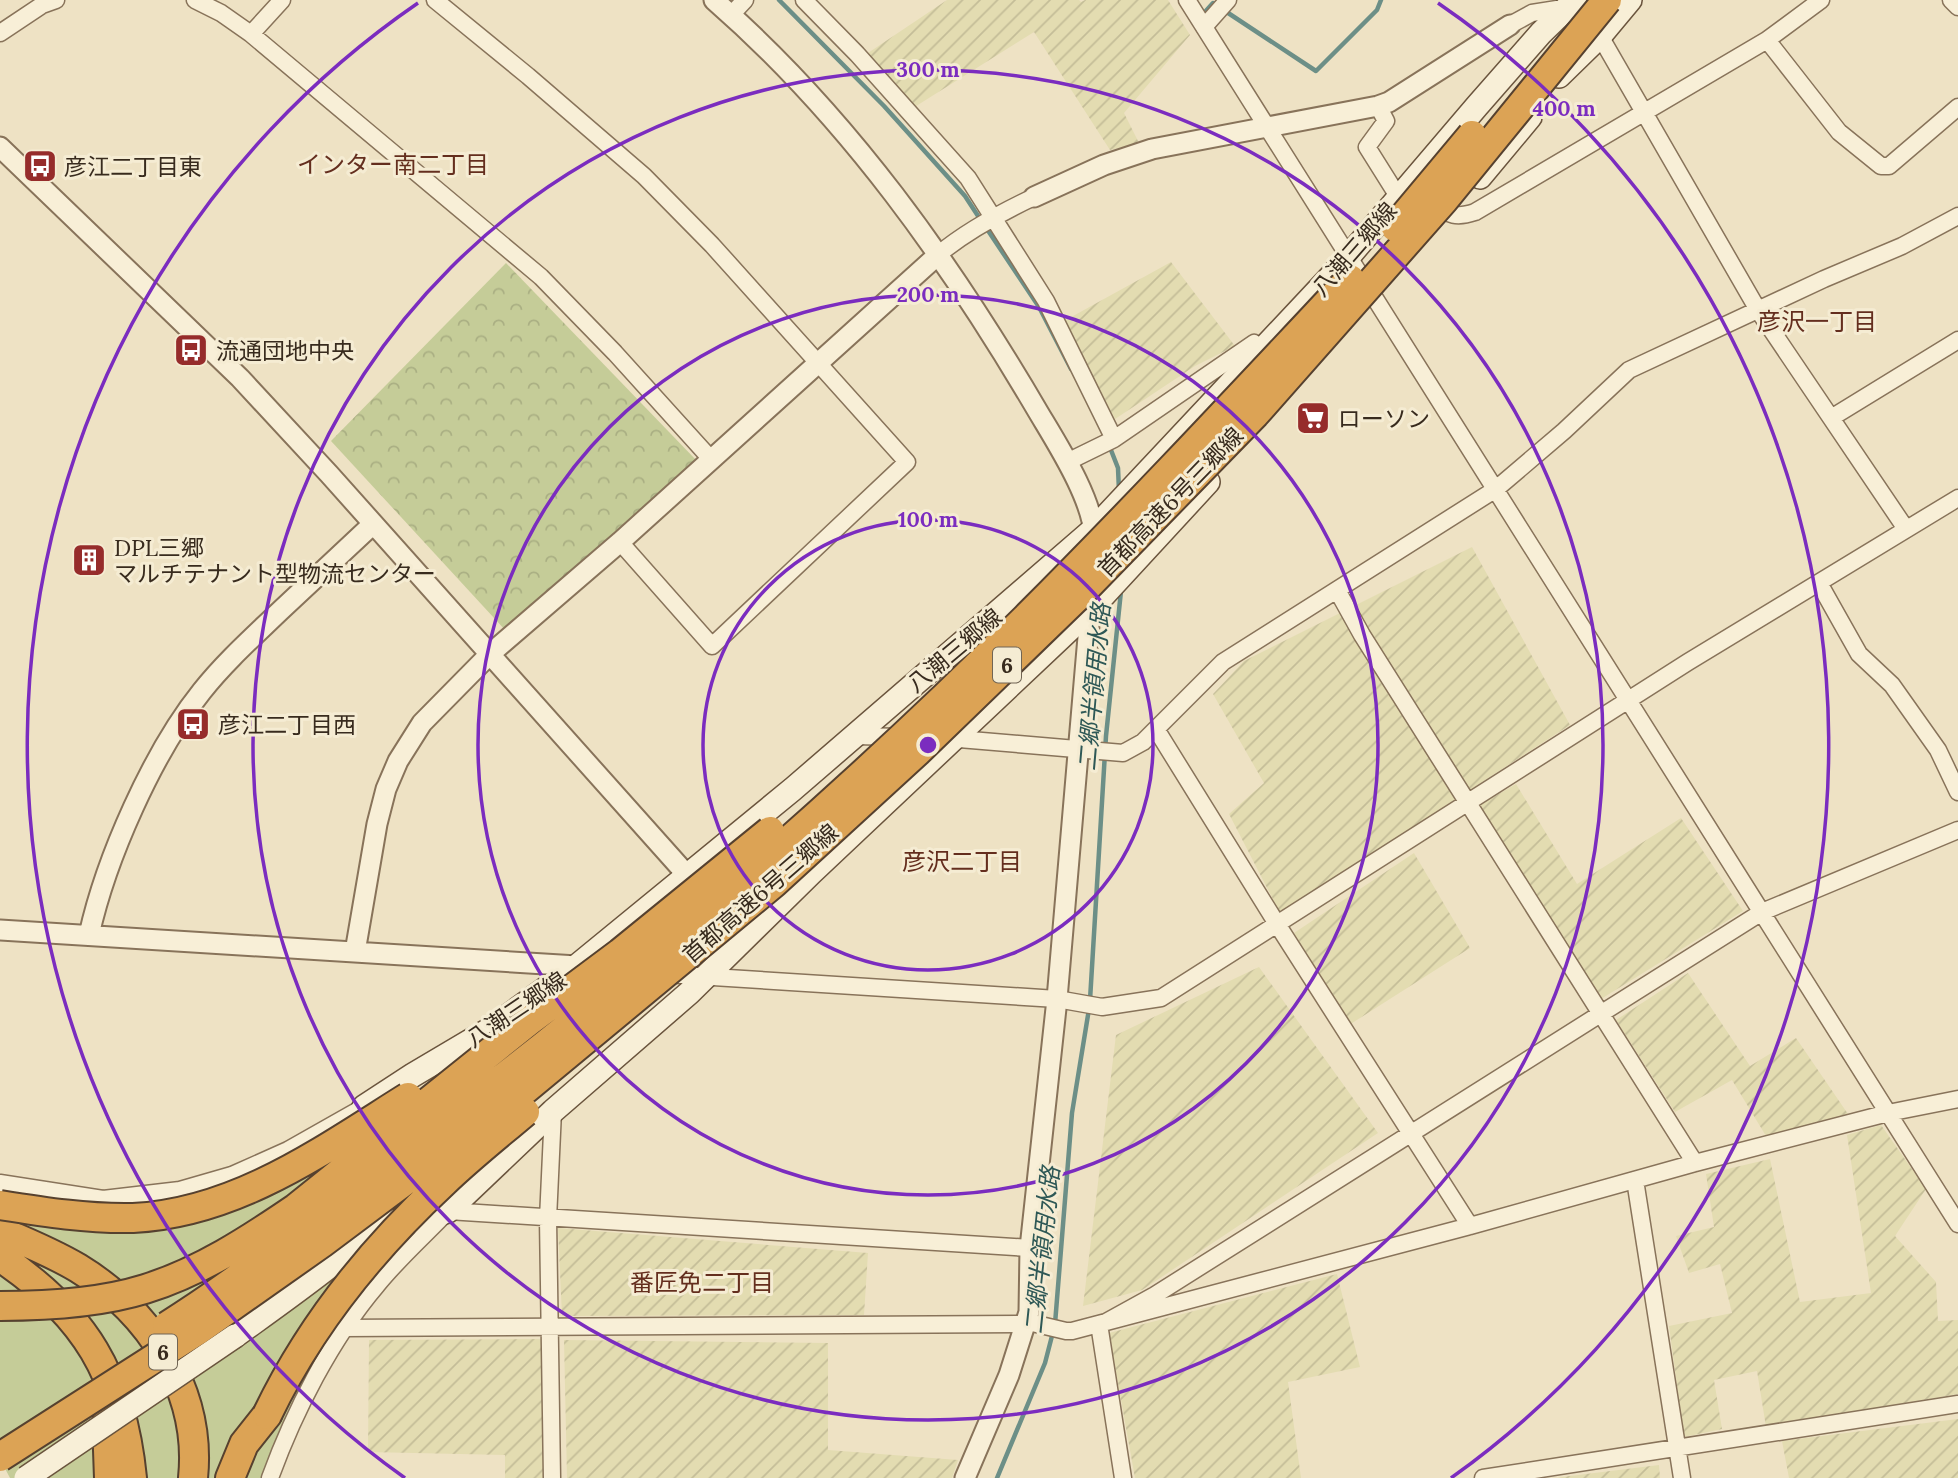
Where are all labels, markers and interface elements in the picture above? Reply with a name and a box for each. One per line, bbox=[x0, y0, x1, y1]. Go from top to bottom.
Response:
text: 300 m bbox=[896, 56, 960, 83]
text: 400 m bbox=[1532, 95, 1596, 122]
bus stop icon: 彦江二丁目東 bbox=[21, 147, 59, 185]
district label: インター南二丁目 bbox=[297, 149, 489, 180]
place label: 彦江二丁目東 bbox=[64, 152, 202, 181]
street label: 八潮三郷線 bbox=[1305, 196, 1403, 302]
text: 200 m bbox=[897, 281, 959, 308]
district label: 彦沢一丁目 bbox=[1757, 306, 1877, 337]
bus stop icon: 流通団地中央 bbox=[172, 331, 210, 369]
place label: 流通団地中央 bbox=[216, 336, 354, 365]
supermarket icon: ローソン bbox=[1294, 399, 1332, 437]
place label: ローソン bbox=[1338, 404, 1430, 433]
street label: 首都高速6号三郷線 bbox=[1091, 421, 1249, 583]
text: 100 m bbox=[898, 506, 958, 533]
place label: DPL三郷 マルチテナント型物流センター bbox=[114, 533, 436, 588]
building icon: DPL三郷 マルチテナント型物流センター bbox=[70, 541, 108, 579]
water label: 二郷半領用水路 bbox=[1071, 600, 1117, 772]
street label: 八潮三郷線 bbox=[901, 602, 1007, 698]
road number: 6 bbox=[993, 648, 1021, 682]
bus stop icon: 彦江二丁目西 bbox=[174, 705, 212, 743]
place label: 彦江二丁目西 bbox=[218, 710, 356, 739]
centre of rings bbox=[916, 733, 940, 757]
street label: 首都高速6号三郷線 bbox=[676, 817, 844, 969]
district label: 彦沢二丁目 bbox=[902, 846, 1022, 877]
street label: 八潮三郷線 bbox=[460, 965, 572, 1053]
water label: 二郷半領用水路 bbox=[1018, 1163, 1066, 1335]
district label: 番匠免二丁目 bbox=[630, 1267, 774, 1298]
road number: 6 bbox=[149, 1334, 177, 1370]

